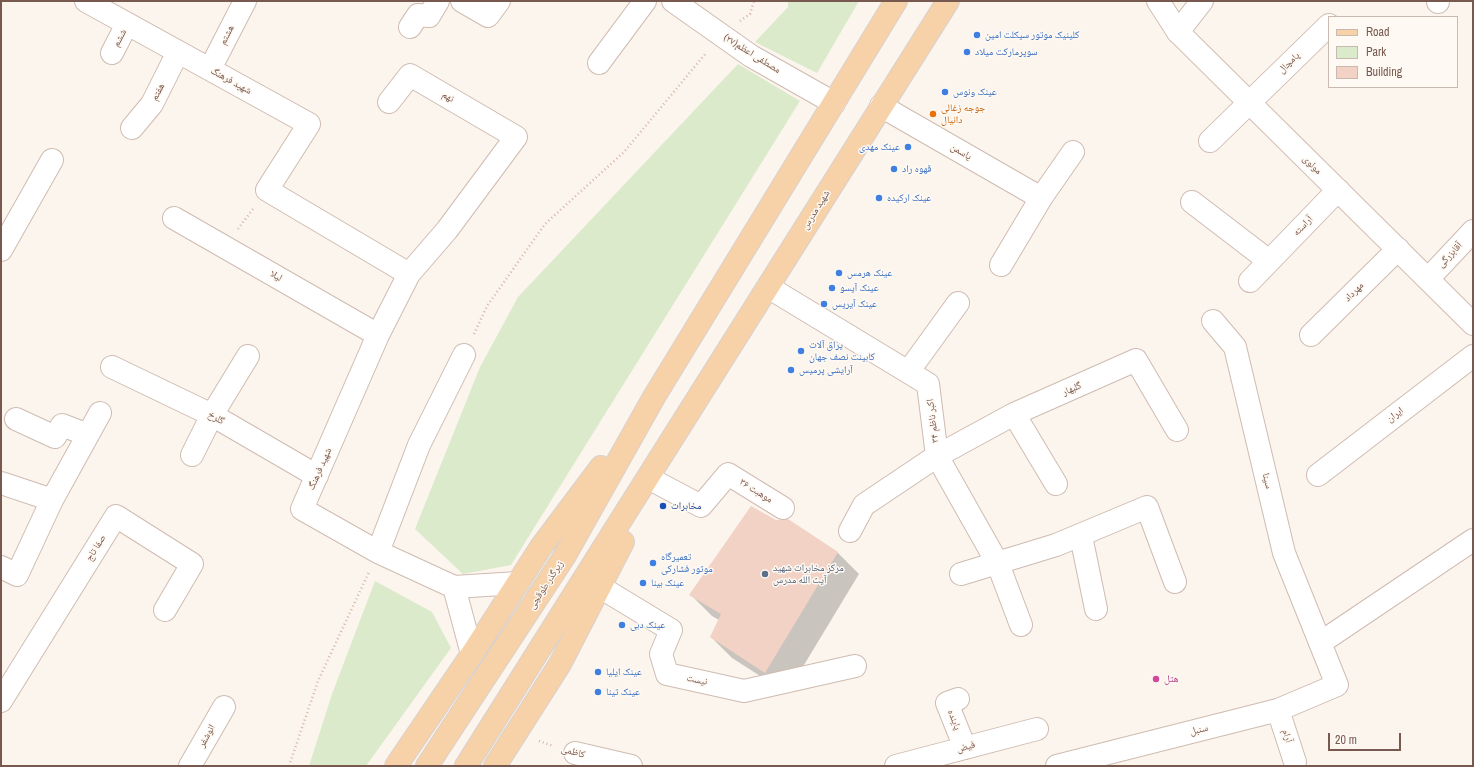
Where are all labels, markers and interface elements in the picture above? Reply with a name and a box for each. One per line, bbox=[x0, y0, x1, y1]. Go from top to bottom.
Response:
legend bbox=[1328, 16, 1458, 88]
street label: هشتم bbox=[217, 23, 237, 47]
text: Road bbox=[1366, 24, 1390, 40]
street label: ششم bbox=[110, 27, 130, 49]
place label: کلینیک موتور سیکلت امین bbox=[985, 29, 1079, 41]
marker: کلینیک موتور سیکلت امین bbox=[972, 30, 982, 40]
street label: مصطفی اعظم(۲۷) bbox=[721, 32, 783, 76]
text: Park bbox=[1366, 44, 1386, 60]
place label: سوپرمارکت میلاد bbox=[975, 46, 1038, 58]
marker: سوپرمارکت میلاد bbox=[962, 47, 972, 57]
street label: پامچال bbox=[1276, 50, 1302, 76]
text: Building bbox=[1366, 64, 1402, 80]
street label: شهید فرهنگ bbox=[208, 65, 254, 97]
street label: هفتم bbox=[149, 81, 167, 103]
place label: عینک ونوس bbox=[953, 86, 997, 98]
marker: عینک ونوس bbox=[940, 87, 950, 97]
street label: نهم bbox=[440, 89, 456, 105]
place label: جوجه زغالی دانیال bbox=[941, 102, 986, 126]
marker: جوجه زغالی دانیال bbox=[928, 109, 938, 119]
place label: عینک مهدی bbox=[859, 141, 900, 153]
street label: یاسمن bbox=[948, 141, 974, 163]
marker: عینک مهدی bbox=[903, 142, 913, 152]
street label: مولوی bbox=[1300, 153, 1324, 177]
place label: قهوه راد bbox=[902, 163, 931, 175]
marker: قهوه راد bbox=[889, 164, 899, 174]
street label: شهید مدرس bbox=[799, 188, 833, 232]
place label: عینک ارکیده bbox=[887, 192, 931, 204]
marker: عینک ارکیده bbox=[874, 193, 884, 203]
street label: آراسته bbox=[1291, 213, 1315, 239]
street label: آقابزرگی bbox=[1435, 240, 1465, 270]
place label: عینک هرمس bbox=[847, 267, 892, 279]
street label: لیلا bbox=[268, 268, 284, 284]
marker: عینک هرمس bbox=[834, 268, 844, 278]
street label: مهرداد bbox=[1342, 280, 1366, 304]
place label: عینک آیسو bbox=[840, 282, 879, 294]
marker: عینک آیسو bbox=[827, 283, 837, 293]
place label: عینک آیریس bbox=[832, 298, 877, 310]
marker: عینک آیریس bbox=[819, 299, 829, 309]
place label: یراق آلات کابینت نصف جهان bbox=[809, 339, 875, 362]
marker: یراق آلات کابینت نصف جهان bbox=[796, 346, 806, 356]
place label: آرایشی پرمیس bbox=[799, 364, 853, 376]
marker: آرایشی پرمیس bbox=[786, 365, 796, 375]
street label: گلبهار bbox=[1061, 380, 1083, 398]
street label: ۳۴ اکبر ناظم bbox=[924, 398, 942, 444]
street label: ایران bbox=[1384, 405, 1406, 425]
street label: گلرخ bbox=[206, 409, 226, 427]
street label: شهید فرهنگ bbox=[305, 446, 335, 492]
street label: سینا bbox=[1259, 472, 1275, 490]
street label: ۳۶ موهبت bbox=[737, 476, 775, 506]
place label: مخابرات bbox=[671, 500, 702, 512]
marker: مخابرات bbox=[658, 501, 668, 511]
street label: صفا تاج bbox=[83, 533, 109, 563]
place label: تعمیرگاه موتور فشارکی bbox=[661, 551, 713, 574]
marker: تعمیرگاه موتور فشارکی bbox=[648, 558, 658, 568]
street label: زیرگذر طوقچی bbox=[526, 559, 566, 611]
place label: مرکز مخابرات شهید آیت الله مدرس bbox=[773, 562, 844, 586]
marker: مرکز مخابرات شهید آیت الله مدرس bbox=[760, 569, 770, 579]
place label: عینک بینا bbox=[651, 577, 684, 589]
marker: عینک بینا bbox=[638, 578, 648, 588]
place label: عینک دبی bbox=[630, 619, 665, 631]
marker: عینک دبی bbox=[617, 620, 627, 630]
place label: عینک ایلیا bbox=[606, 666, 642, 678]
marker: عینک ایلیا bbox=[593, 667, 603, 677]
street label: نیست bbox=[685, 672, 709, 688]
place label: هتل bbox=[1164, 673, 1179, 685]
marker: هتل bbox=[1151, 674, 1161, 684]
place label: عینک تینا bbox=[606, 686, 640, 698]
marker: عینک تینا bbox=[593, 687, 603, 697]
street label: پاینده bbox=[945, 708, 963, 732]
street label: انوشفر bbox=[196, 722, 218, 750]
street label: سنبل bbox=[1189, 722, 1209, 738]
scale bar bbox=[1330, 725, 1403, 751]
street label: آرام bbox=[1279, 728, 1295, 744]
text: 20 m bbox=[1335, 732, 1357, 748]
street label: فیض bbox=[955, 739, 977, 755]
street label: کاظمی bbox=[560, 743, 586, 761]

